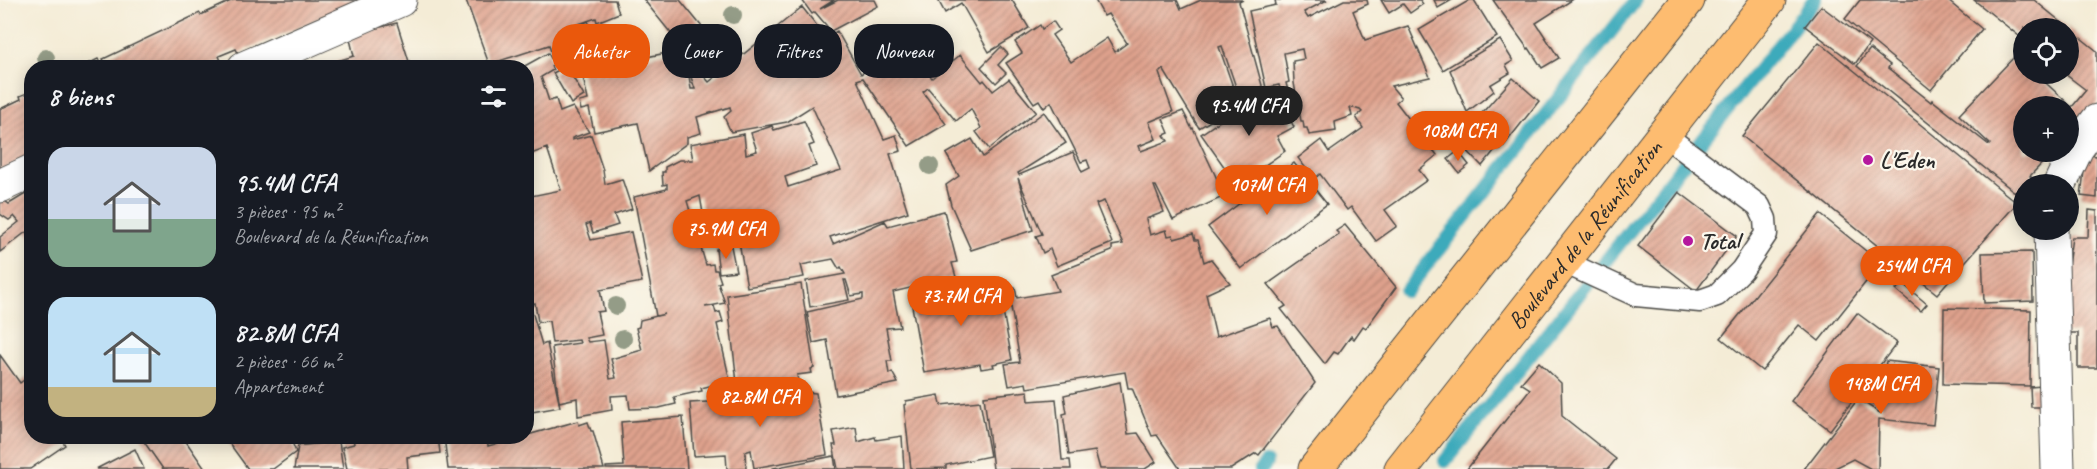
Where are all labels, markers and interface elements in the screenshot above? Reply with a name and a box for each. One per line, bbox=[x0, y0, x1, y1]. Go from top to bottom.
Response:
map controls bbox=[2013, 18, 2079, 240]
button: locate bbox=[2013, 18, 2079, 84]
chip: Acheter bbox=[552, 24, 650, 78]
chip: Louer bbox=[662, 24, 742, 78]
chip: Filtres bbox=[754, 24, 842, 78]
chip: Nouveau bbox=[854, 24, 954, 78]
text: 8 biens bbox=[48, 80, 112, 113]
icon: filters bbox=[477, 80, 510, 113]
pin: 95.4M CFA bbox=[1180, 86, 1318, 137]
text: 95.4M CFA bbox=[1210, 93, 1288, 118]
button: + bbox=[2013, 96, 2079, 162]
pin: 108M CFA bbox=[1396, 111, 1520, 162]
text: 108M CFA bbox=[1420, 118, 1496, 143]
street label: Boulevard de la Réunification bbox=[1501, 133, 1669, 335]
place label: L'Eden bbox=[1880, 145, 1936, 175]
marker: L'Eden bbox=[1861, 153, 1875, 167]
pin: 107M CFA bbox=[1205, 165, 1329, 216]
text: 95.4M CFA bbox=[234, 166, 336, 199]
icon: home bbox=[96, 171, 168, 243]
text: 107M CFA bbox=[1229, 172, 1305, 197]
button: − bbox=[2013, 174, 2079, 240]
text: 3 pièces · 95 m² bbox=[234, 199, 340, 224]
pin: 75.9M CFA bbox=[657, 209, 795, 260]
text: 75.9M CFA bbox=[687, 216, 765, 241]
text: Boulevard de la Réunification bbox=[234, 224, 428, 249]
place label: Total bbox=[1700, 226, 1744, 256]
marker: Total bbox=[1681, 234, 1695, 248]
pin: 254M CFA bbox=[1850, 246, 1974, 297]
text: 254M CFA bbox=[1874, 253, 1950, 278]
pin: 73.7M CFA bbox=[892, 276, 1030, 327]
text: 73.7M CFA bbox=[921, 283, 1001, 308]
text: 82.8M CFA bbox=[234, 316, 337, 349]
icon: home bbox=[96, 321, 168, 393]
text: 2 pièces · 66 m² bbox=[234, 349, 340, 374]
pin: 148M CFA bbox=[1819, 364, 1943, 415]
text: 148M CFA bbox=[1843, 371, 1919, 396]
text: Appartement bbox=[234, 374, 323, 399]
pin: 82.8M CFA bbox=[691, 377, 829, 428]
text: 82.8M CFA bbox=[720, 384, 800, 409]

